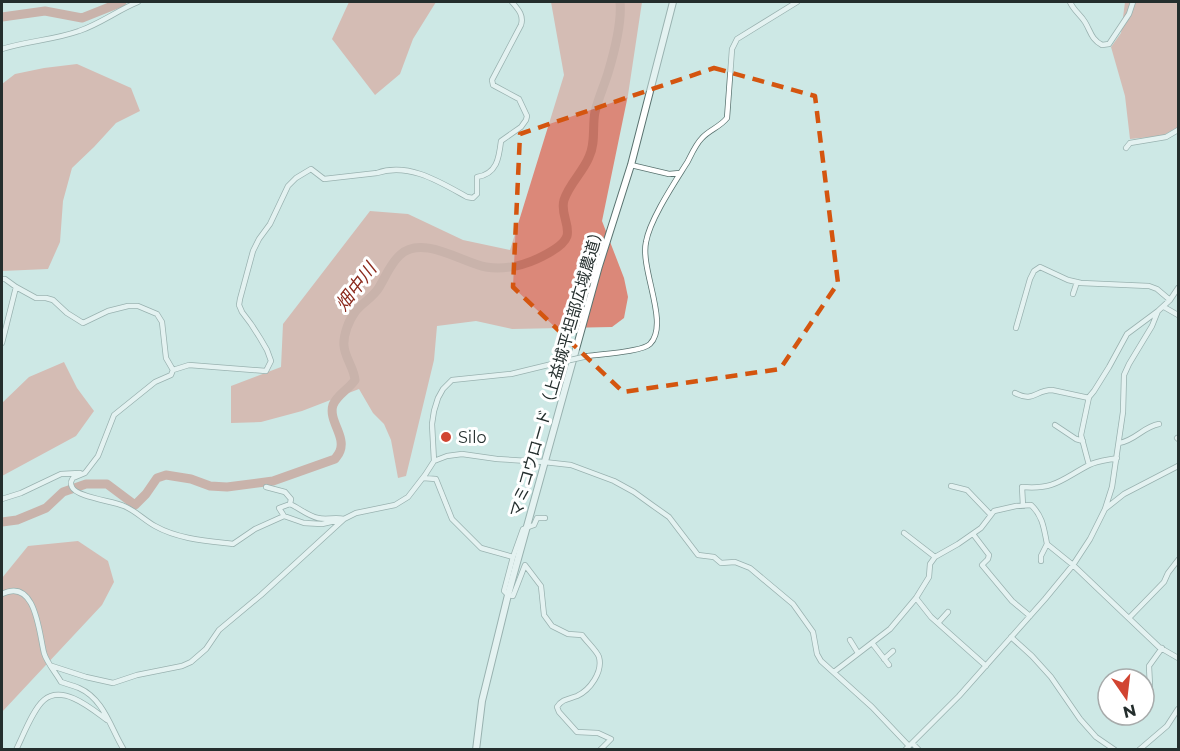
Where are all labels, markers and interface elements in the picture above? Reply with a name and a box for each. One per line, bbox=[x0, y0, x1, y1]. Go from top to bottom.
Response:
street label: マミコウロード（上益城平坦部広域農道） bbox=[506, 223, 608, 519]
water label: 畑中川 bbox=[331, 257, 382, 315]
place label: Silo bbox=[458, 428, 486, 447]
marker: Silo bbox=[439, 430, 453, 444]
north arrow bbox=[1096, 667, 1156, 727]
text: N bbox=[1121, 700, 1138, 722]

